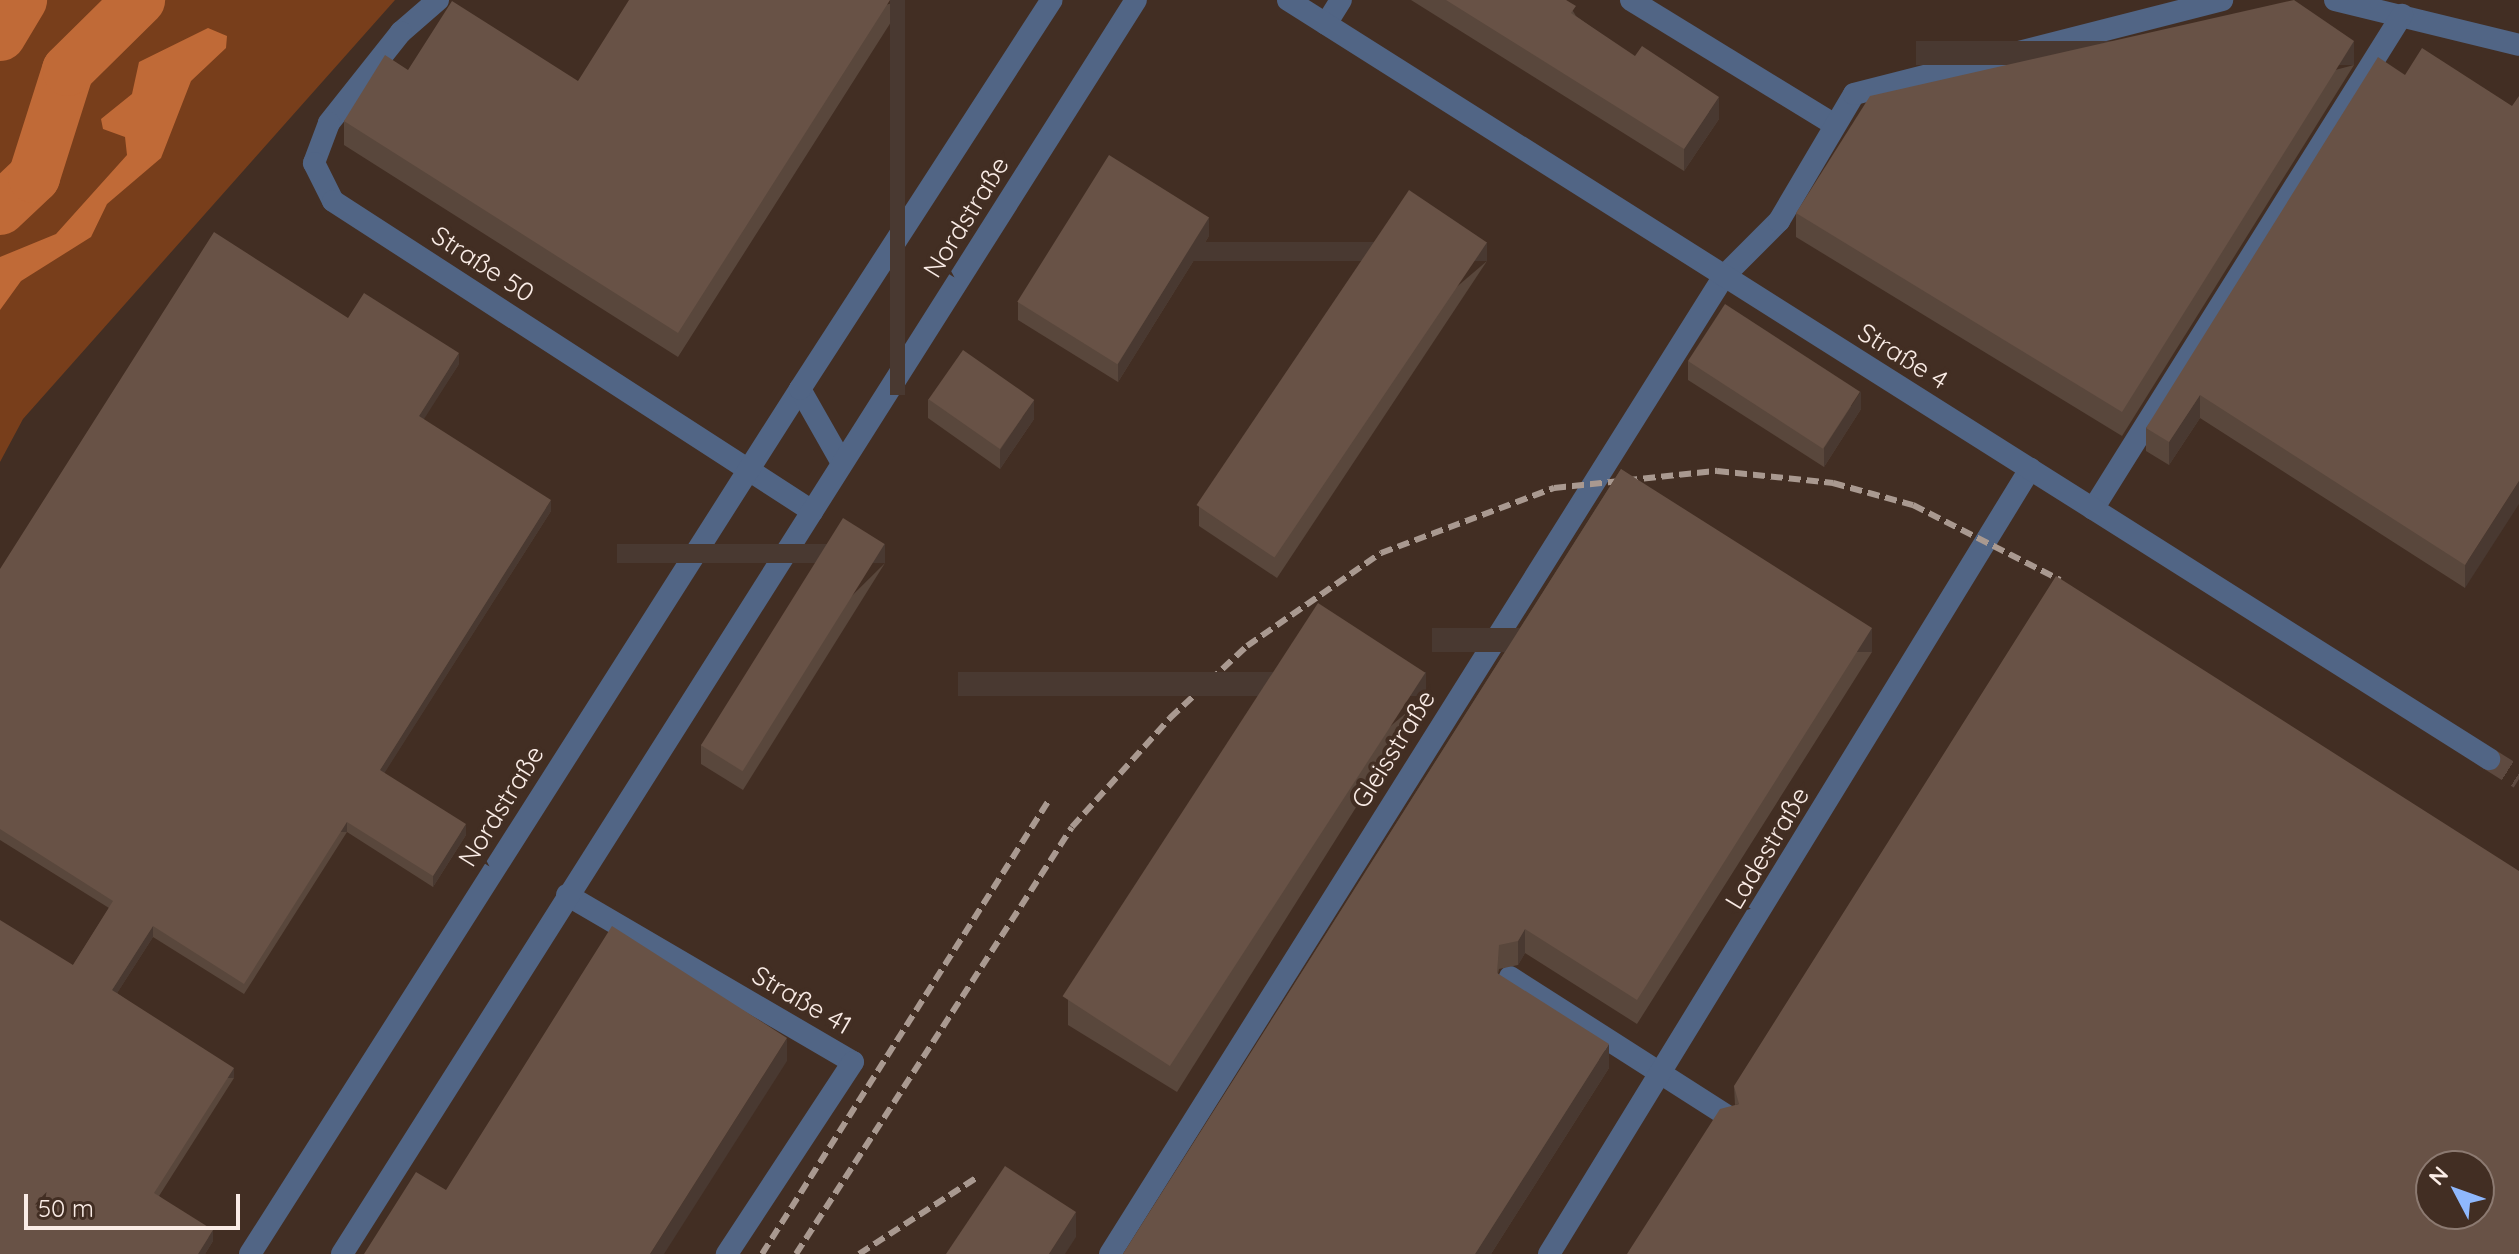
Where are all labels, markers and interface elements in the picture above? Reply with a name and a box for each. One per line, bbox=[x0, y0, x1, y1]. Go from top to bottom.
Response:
street label: Nordstraße bbox=[917, 151, 1015, 283]
street label: Straße 50 bbox=[426, 219, 540, 309]
street label: Straße 4 bbox=[1852, 316, 1954, 396]
street label: Gleisstraße bbox=[1344, 684, 1442, 814]
street label: Nordstraße bbox=[452, 740, 550, 872]
street label: Ladestraße bbox=[1718, 781, 1816, 915]
street label: Straße 41 bbox=[747, 959, 857, 1041]
north arrow bbox=[2415, 1150, 2495, 1230]
text: N bbox=[2423, 1160, 2454, 1191]
scale bar bbox=[28, 1178, 244, 1228]
text: 50 m bbox=[38, 1193, 94, 1223]

